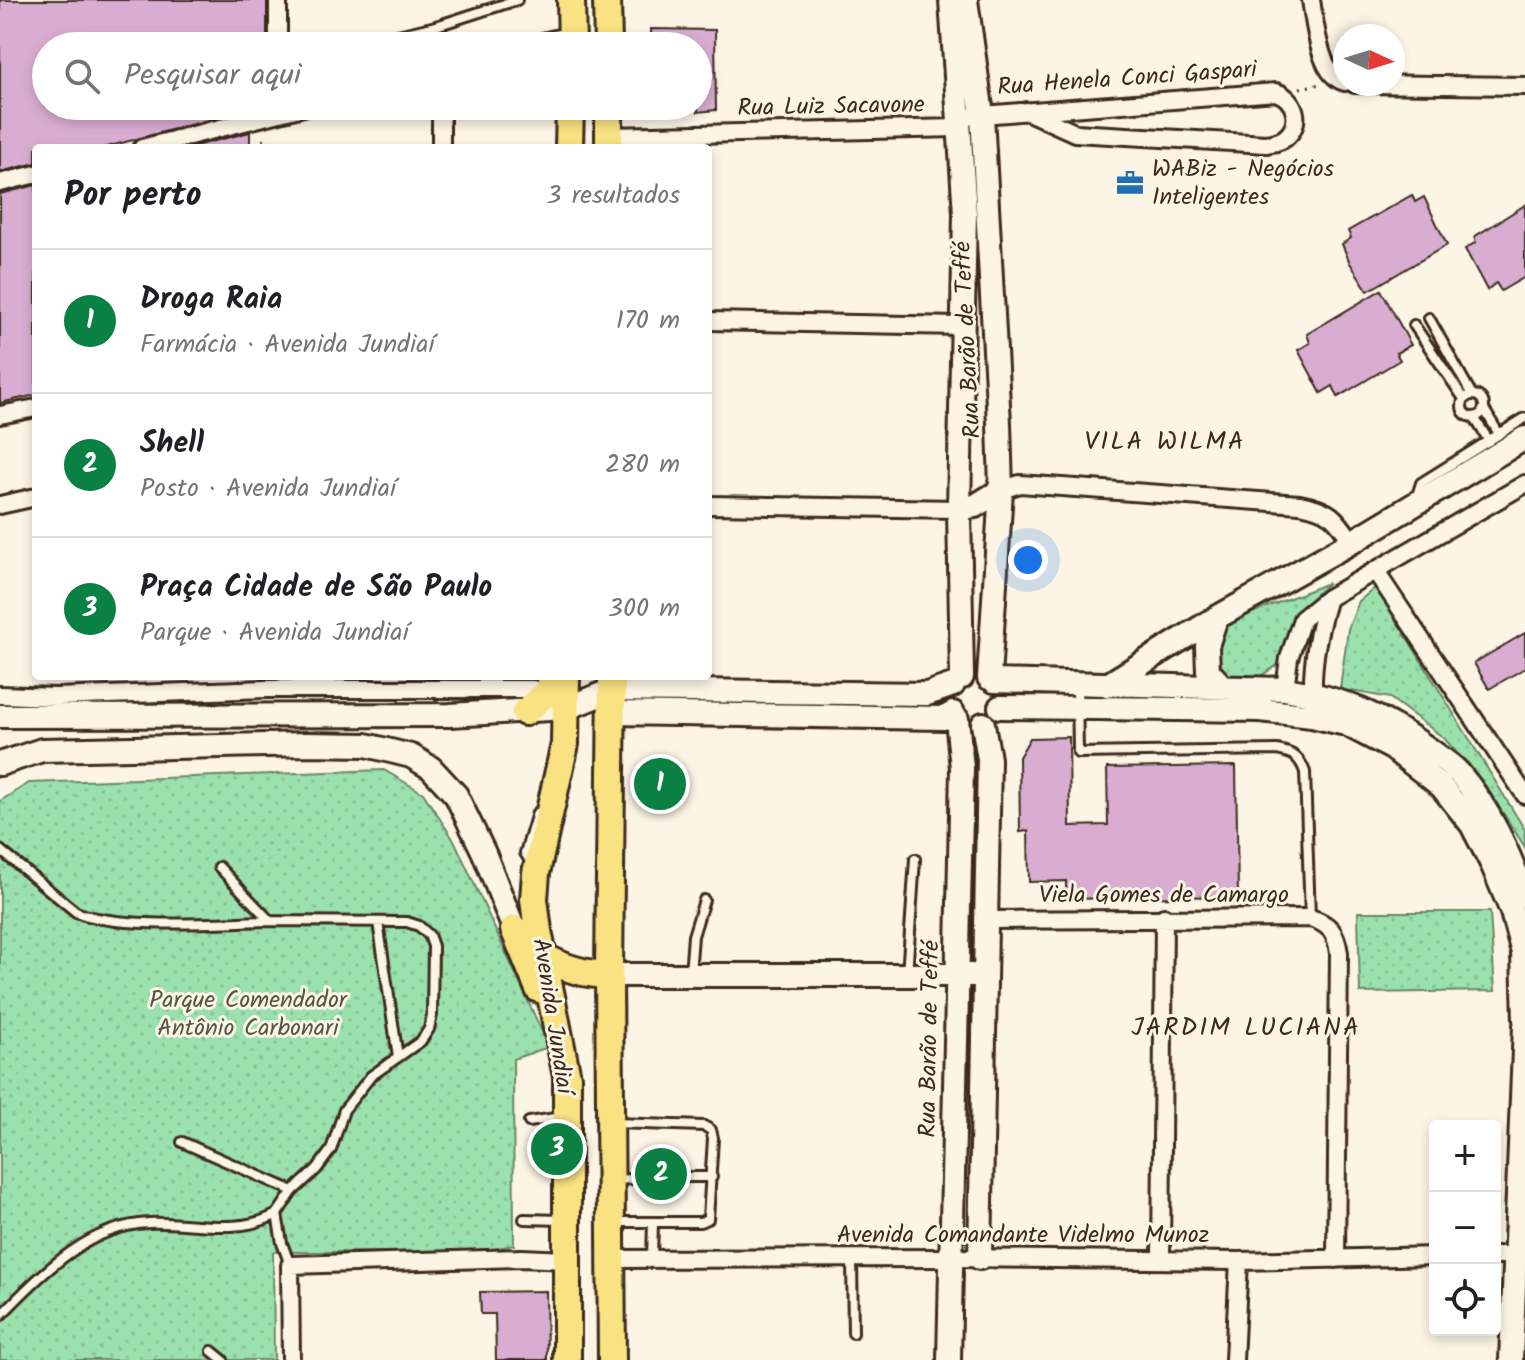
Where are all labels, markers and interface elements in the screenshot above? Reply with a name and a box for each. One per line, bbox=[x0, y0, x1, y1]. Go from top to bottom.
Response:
north arrow bbox=[1333, 24, 1405, 96]
search box bbox=[32, 32, 712, 120]
street label: Rua Henela Conci Gaspari bbox=[996, 50, 1259, 108]
text: Pesquisar aqui bbox=[124, 52, 301, 100]
icon: search bbox=[60, 54, 104, 98]
street label: Rua Luiz Sacavone bbox=[737, 86, 925, 128]
place label: WABiz - Negócios Inteligentes bbox=[1152, 150, 1334, 217]
office icon: WABiz - Negócios Inteligentes bbox=[1115, 168, 1145, 198]
text: Por perto bbox=[64, 169, 202, 223]
text: 3 resultados bbox=[546, 175, 680, 217]
street label: Rua Barão de Teffé bbox=[943, 239, 993, 440]
text: Droga Raia bbox=[140, 276, 282, 324]
text: 1 bbox=[86, 300, 94, 342]
text: 170 m bbox=[616, 300, 680, 342]
text: Farmácia · Avenida Jundiaí bbox=[140, 324, 435, 366]
text: Shell bbox=[140, 420, 204, 468]
district label: VILA WILMA bbox=[1084, 421, 1246, 463]
text: 2 bbox=[82, 444, 98, 486]
text: 280 m bbox=[605, 444, 680, 486]
text: Posto · Avenida Jundiaí bbox=[140, 468, 396, 510]
your location bbox=[1008, 540, 1048, 580]
text: Praça Cidade de São Paulo bbox=[140, 564, 492, 612]
text: 3 bbox=[83, 588, 97, 630]
text: 300 m bbox=[608, 588, 680, 630]
text: Parque · Avenida Jundiaí bbox=[140, 612, 409, 654]
pin: 1 bbox=[634, 754, 686, 814]
street label: Viela Gomes de Camargo bbox=[1039, 876, 1289, 915]
street label: Avenida Jundiaí bbox=[520, 935, 584, 1100]
street label: Rua Barão de Teffé bbox=[909, 939, 951, 1138]
park label: Parque Comendador Antônio Carbonari bbox=[149, 981, 349, 1048]
district label: JARDIM LUCIANA bbox=[1131, 1007, 1361, 1049]
pin: 3 bbox=[531, 1119, 583, 1179]
map controls bbox=[1429, 1120, 1501, 1336]
button: + bbox=[1429, 1120, 1501, 1192]
pin: 2 bbox=[635, 1144, 687, 1204]
button: − bbox=[1429, 1192, 1501, 1264]
street label: Avenida Comandante Videlmo Munoz bbox=[837, 1216, 1209, 1255]
button: locate bbox=[1429, 1264, 1501, 1336]

